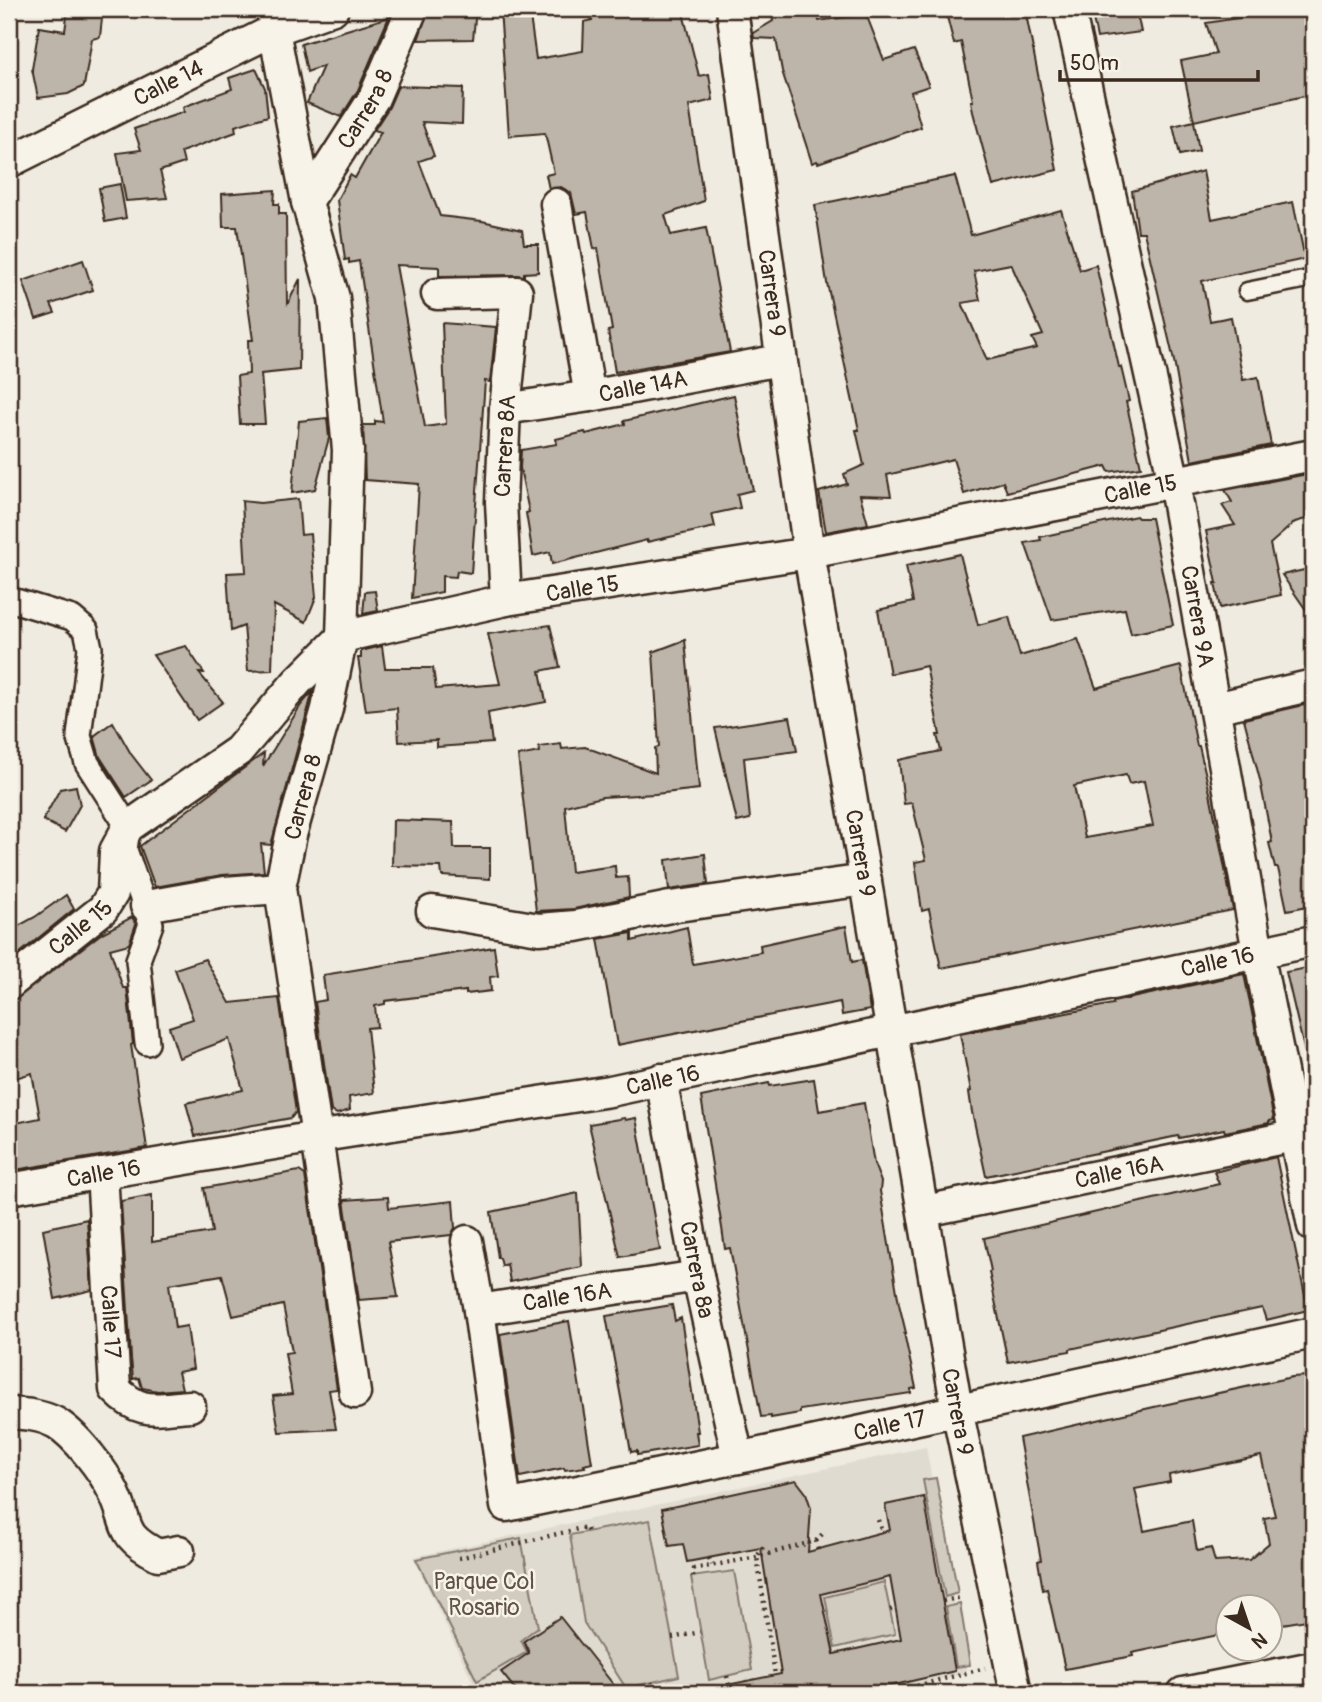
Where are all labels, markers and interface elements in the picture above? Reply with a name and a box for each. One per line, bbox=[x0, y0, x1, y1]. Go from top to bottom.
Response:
scale bar bbox=[1060, 38, 1257, 82]
text: 50 m bbox=[1070, 50, 1119, 77]
street label: Calle 14 bbox=[128, 53, 208, 112]
street label: Carrera 8 bbox=[331, 65, 399, 154]
street label: Carrera 9 bbox=[752, 248, 793, 339]
street label: Calle 14A bbox=[596, 363, 690, 409]
street label: Carrera 8A bbox=[488, 394, 522, 498]
street label: Calle 15 bbox=[1102, 467, 1179, 510]
street label: Carrera 9A bbox=[1175, 563, 1221, 670]
street label: Calle 15 bbox=[544, 568, 621, 608]
street label: Carrera 8 bbox=[278, 751, 328, 843]
street label: Carrera 9 bbox=[839, 807, 883, 899]
street label: Calle 15 bbox=[42, 895, 119, 962]
street label: Calle 16 bbox=[1178, 939, 1257, 983]
street label: Calle 16 bbox=[623, 1058, 702, 1102]
street label: Calle 16A bbox=[1072, 1148, 1166, 1195]
street label: Calle 16 bbox=[64, 1152, 143, 1193]
street label: Carrera 8a bbox=[673, 1219, 721, 1321]
street label: Calle 16A bbox=[520, 1275, 613, 1318]
street label: Calle 17 bbox=[94, 1284, 128, 1359]
street label: Carrera 9 bbox=[936, 1366, 981, 1458]
street label: Calle 17 bbox=[851, 1403, 929, 1447]
park label: Parque Col Rosario bbox=[433, 1567, 535, 1622]
north arrow bbox=[1214, 1594, 1284, 1664]
text: N bbox=[1247, 1627, 1272, 1654]

